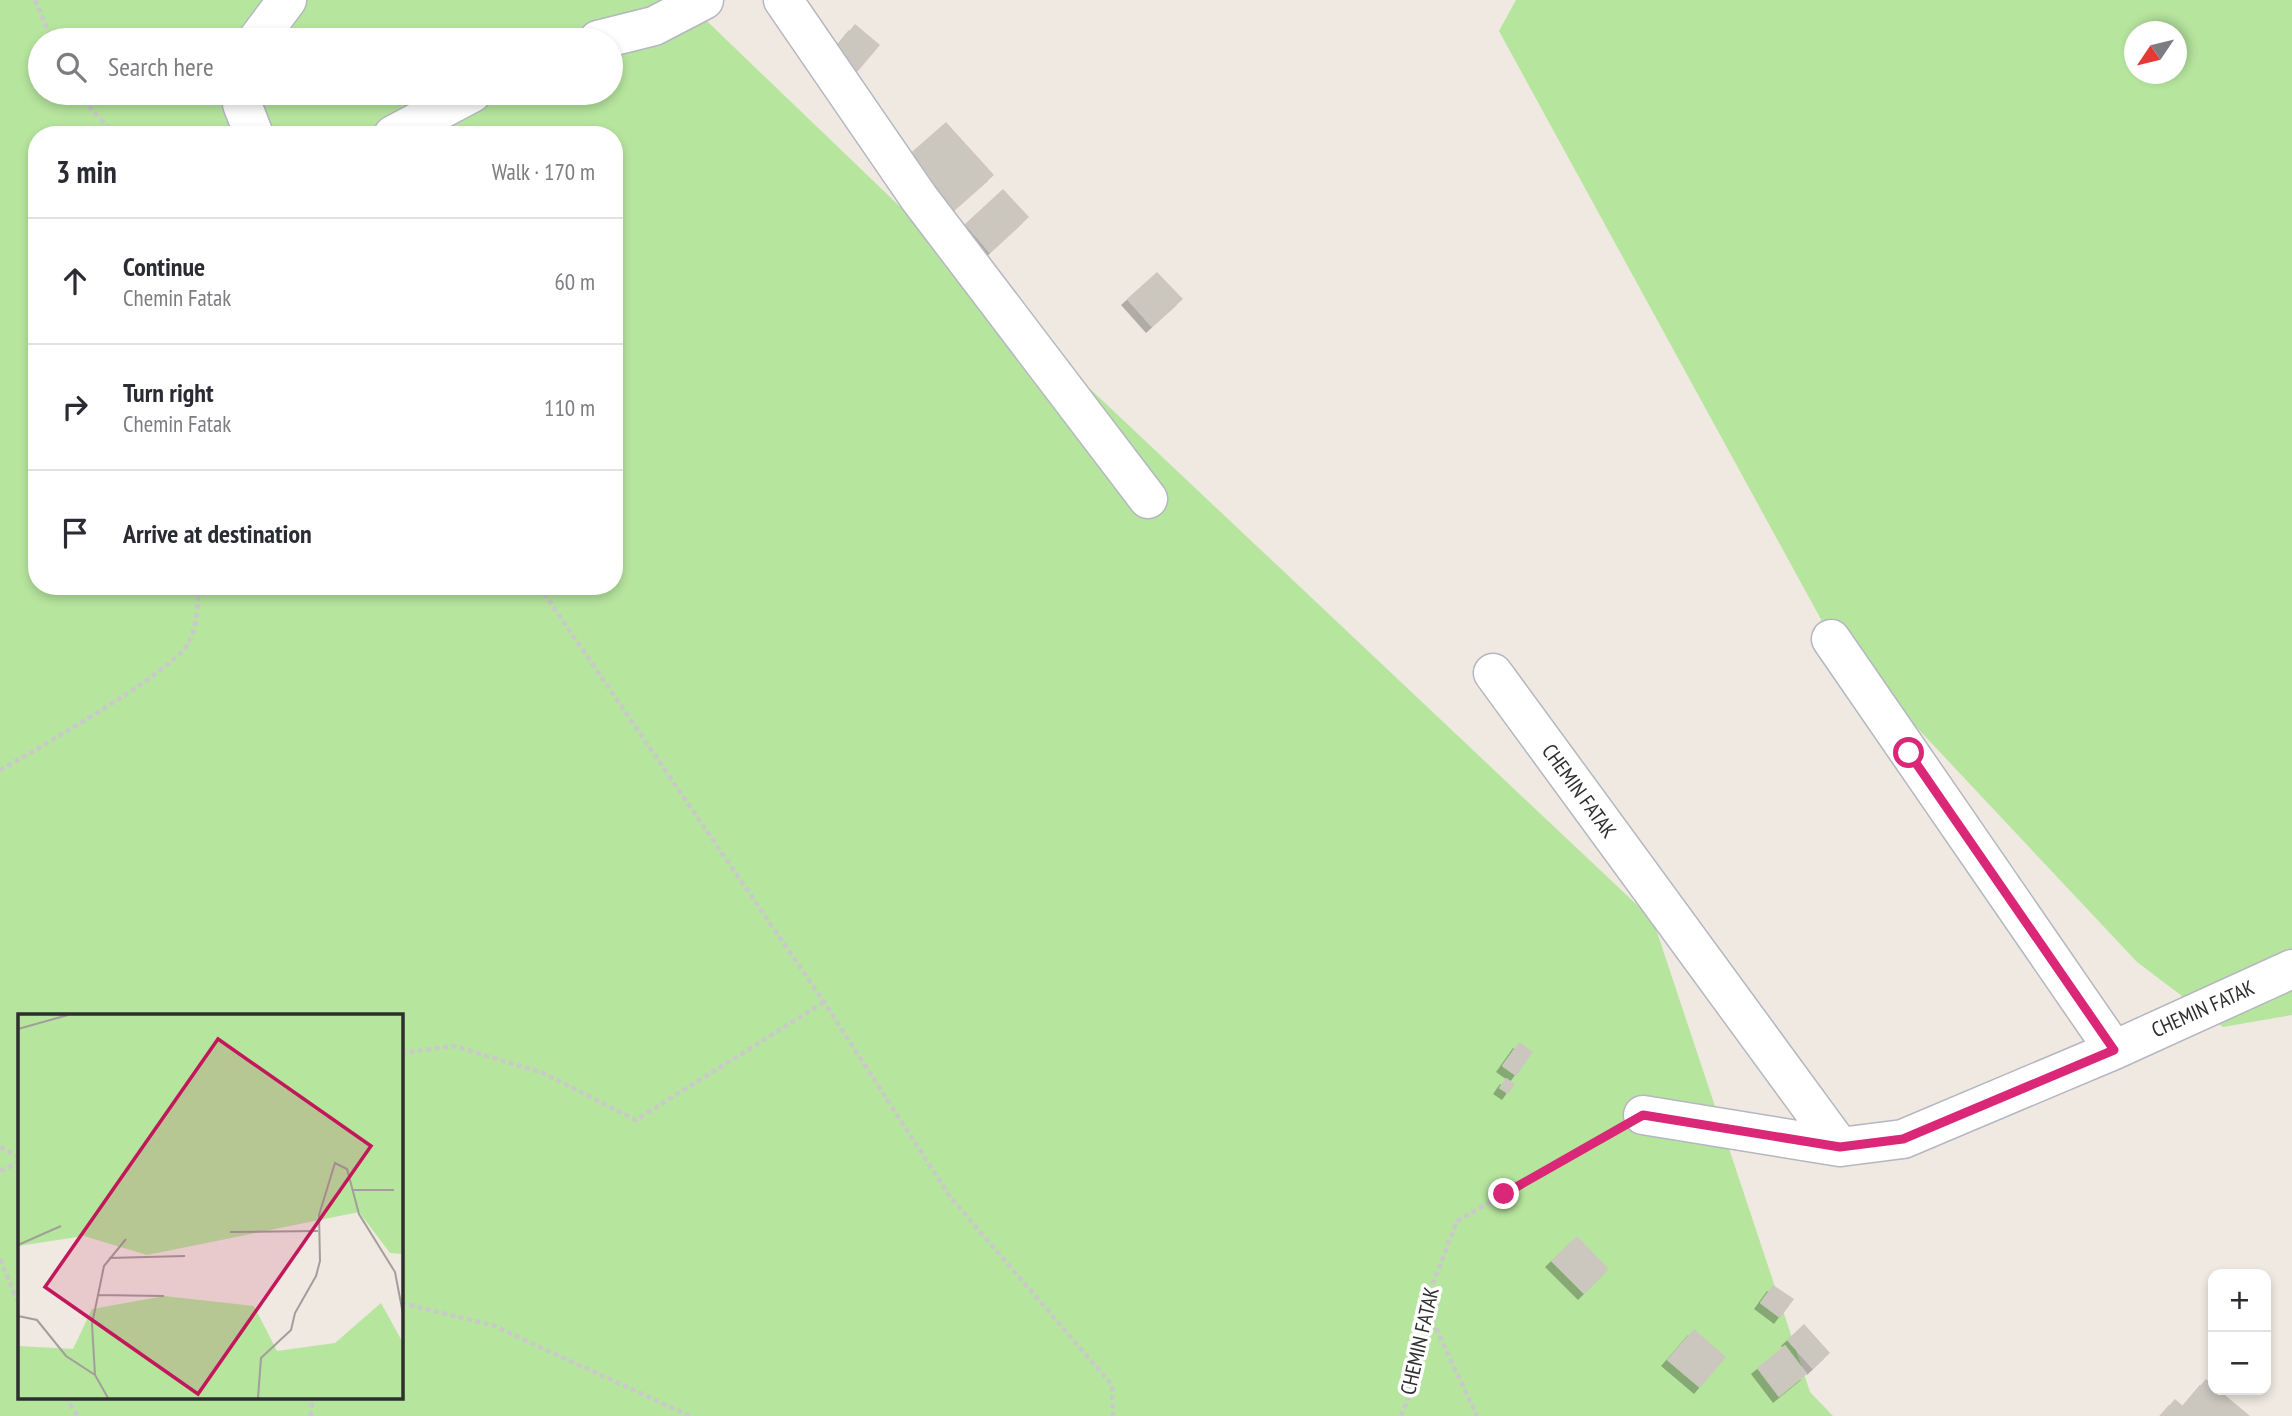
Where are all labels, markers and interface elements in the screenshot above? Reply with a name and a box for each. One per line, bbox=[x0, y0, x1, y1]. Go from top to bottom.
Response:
north arrow bbox=[2124, 21, 2187, 84]
search box bbox=[28, 28, 623, 105]
icon: search bbox=[52, 48, 90, 86]
text: Search here bbox=[108, 50, 214, 83]
text: 3 min bbox=[56, 152, 117, 191]
text: Walk · 170 m bbox=[492, 157, 595, 186]
text: Continue bbox=[123, 250, 205, 283]
icon: ahead bbox=[56, 262, 94, 300]
text: 60 m bbox=[554, 267, 595, 296]
text: Chemin Fatak bbox=[123, 283, 231, 312]
text: Turn right bbox=[123, 376, 214, 409]
icon: right bbox=[56, 388, 94, 426]
text: 110 m bbox=[544, 393, 595, 422]
text: Chemin Fatak bbox=[123, 409, 231, 438]
icon: arrive bbox=[56, 514, 94, 552]
text: Arrive at destination bbox=[123, 517, 312, 550]
route start bbox=[1893, 737, 1924, 768]
street label: CHEMIN FATAK bbox=[1536, 738, 1623, 843]
street label: CHEMIN FATAK bbox=[2147, 974, 2258, 1043]
inset map bbox=[18, 1014, 402, 1398]
route end bbox=[1488, 1178, 1519, 1209]
map controls bbox=[2208, 1269, 2271, 1395]
button: + bbox=[2208, 1269, 2271, 1332]
street label: CHEMIN FATAK bbox=[1394, 1284, 1445, 1397]
button: − bbox=[2208, 1332, 2271, 1395]

